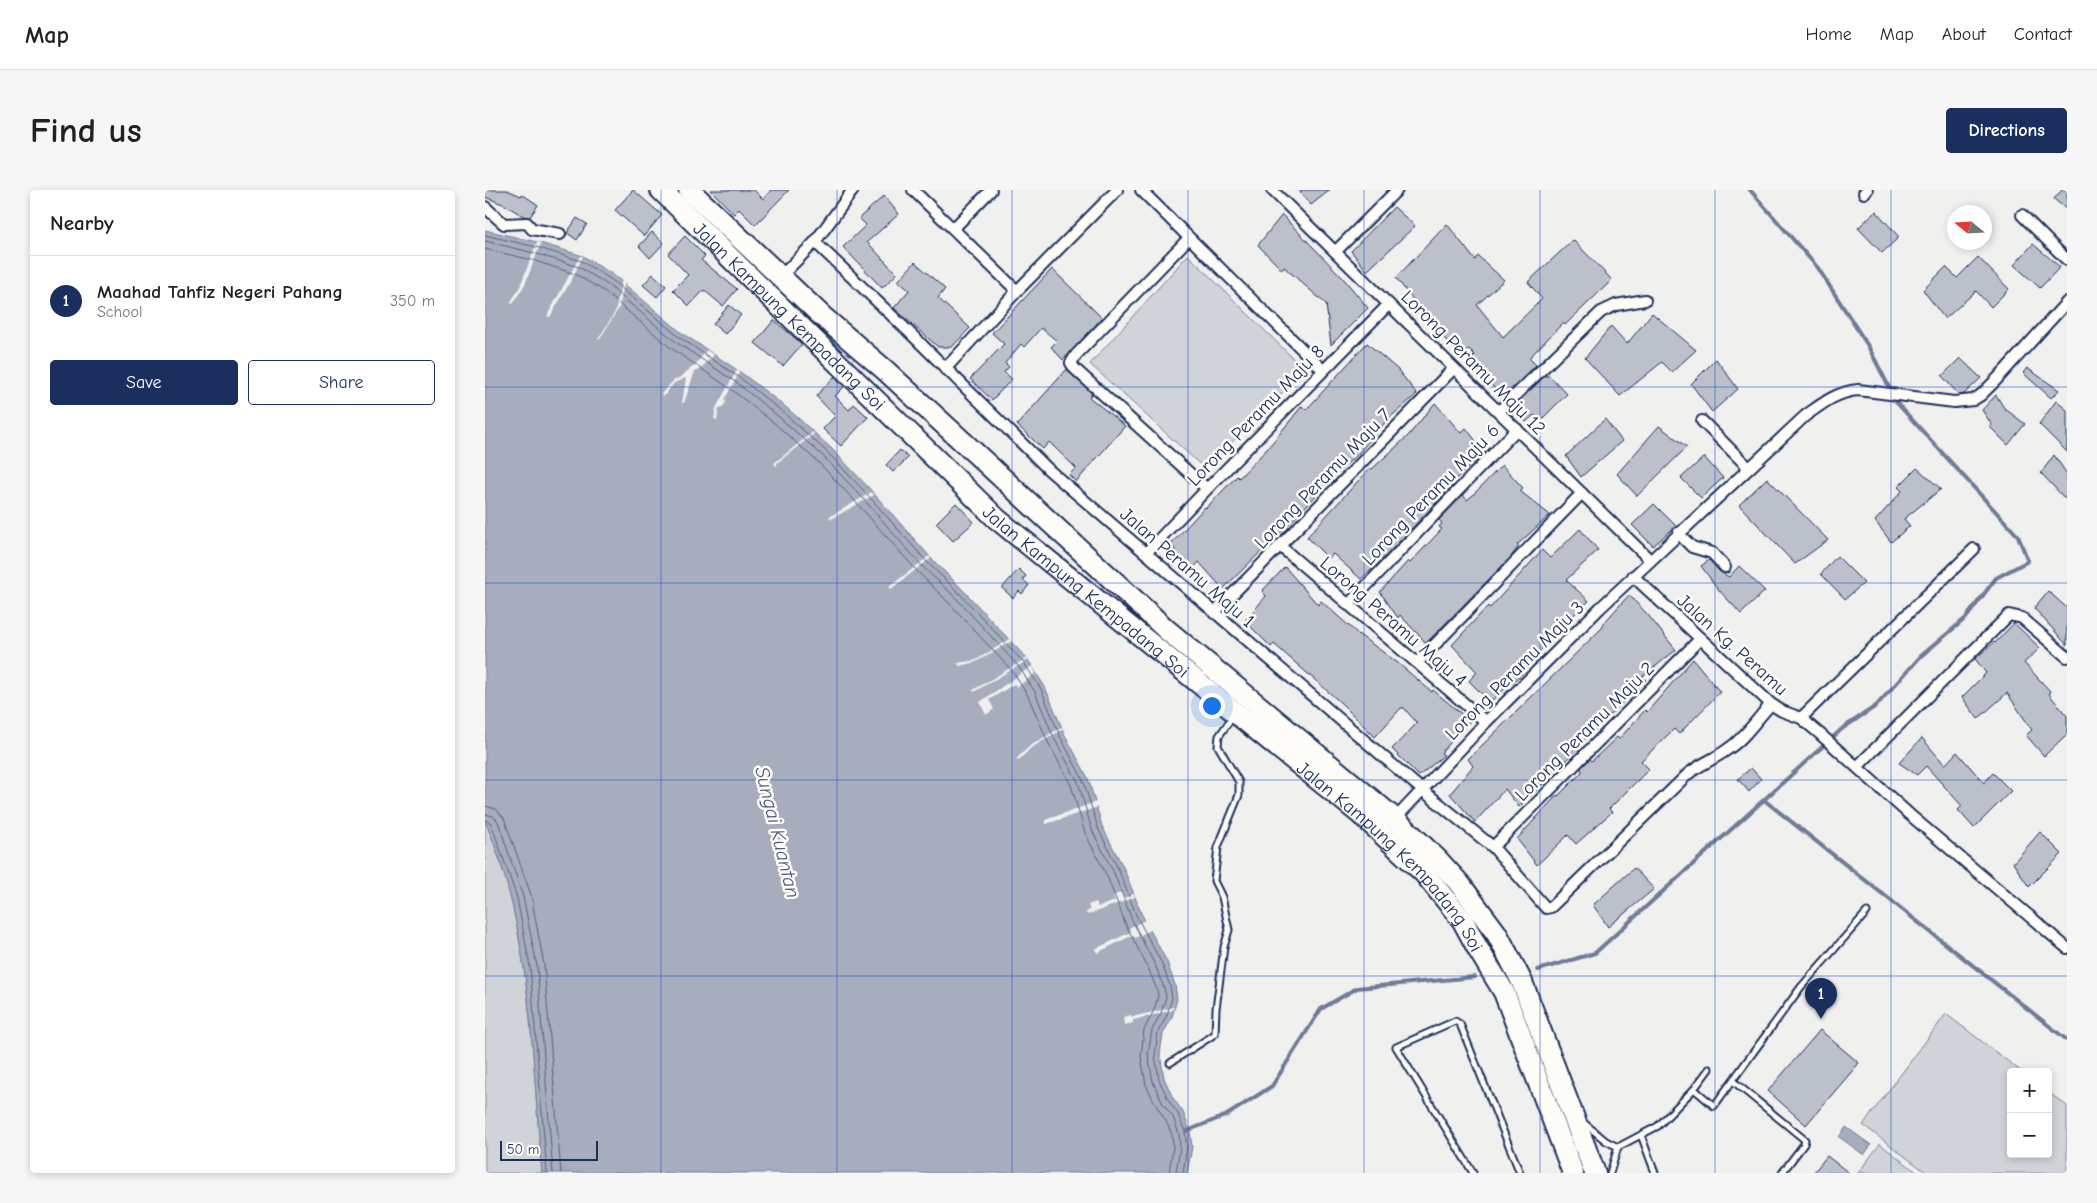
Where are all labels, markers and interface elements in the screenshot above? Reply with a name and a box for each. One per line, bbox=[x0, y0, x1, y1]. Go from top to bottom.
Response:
text: Map bbox=[25, 21, 69, 49]
text: Home bbox=[1805, 24, 1852, 45]
text: Map bbox=[1880, 24, 1914, 45]
text: About bbox=[1942, 24, 1986, 45]
text: Contact bbox=[2014, 24, 2072, 45]
button: Directions bbox=[1946, 108, 2067, 153]
text: Find us bbox=[30, 110, 142, 151]
north arrow bbox=[1947, 205, 1992, 250]
text: Nearby bbox=[50, 211, 114, 235]
street label: Jalan Kampung Kempadang Soi bbox=[688, 218, 889, 415]
text: Maahad Tahfiz Negeri Pahang bbox=[97, 281, 343, 303]
street label: Lorong Peramu Maju 12 bbox=[1396, 286, 1550, 440]
text: 1 bbox=[63, 292, 69, 310]
text: 350 m bbox=[390, 292, 435, 310]
text: School bbox=[97, 303, 143, 321]
street label: Lorong Peramu Maju 8 bbox=[1183, 341, 1329, 491]
button: Save bbox=[50, 360, 238, 405]
button: Share bbox=[248, 360, 435, 405]
street label: Lorong Peramu Maju 7 bbox=[1250, 404, 1396, 554]
street label: Lorong Peramu Maju 6 bbox=[1357, 419, 1504, 570]
street label: Jalan Kampung Kempadang Soi bbox=[978, 501, 1193, 683]
street label: Jalan Peramu Maju 1 bbox=[1116, 503, 1259, 632]
street label: Lorong Peramu Maju 4 bbox=[1316, 552, 1471, 691]
street label: Jalan Kg. Peramu bbox=[1673, 589, 1792, 700]
street label: Lorong Peramu Maju 3 bbox=[1441, 597, 1589, 745]
street label: Lorong Peramu Maju 2 bbox=[1511, 658, 1659, 806]
your location bbox=[1199, 693, 1225, 719]
street label: Jalan Kampung Kempadang Soi bbox=[1292, 757, 1487, 956]
water label: Sungai Kuantan bbox=[750, 764, 805, 900]
pin: 1 bbox=[1805, 978, 1837, 1019]
map controls bbox=[2007, 1068, 2052, 1158]
button: + bbox=[2007, 1068, 2052, 1113]
button: − bbox=[2007, 1113, 2052, 1158]
scale bar bbox=[500, 1138, 597, 1161]
text: 50 m bbox=[507, 1141, 539, 1158]

